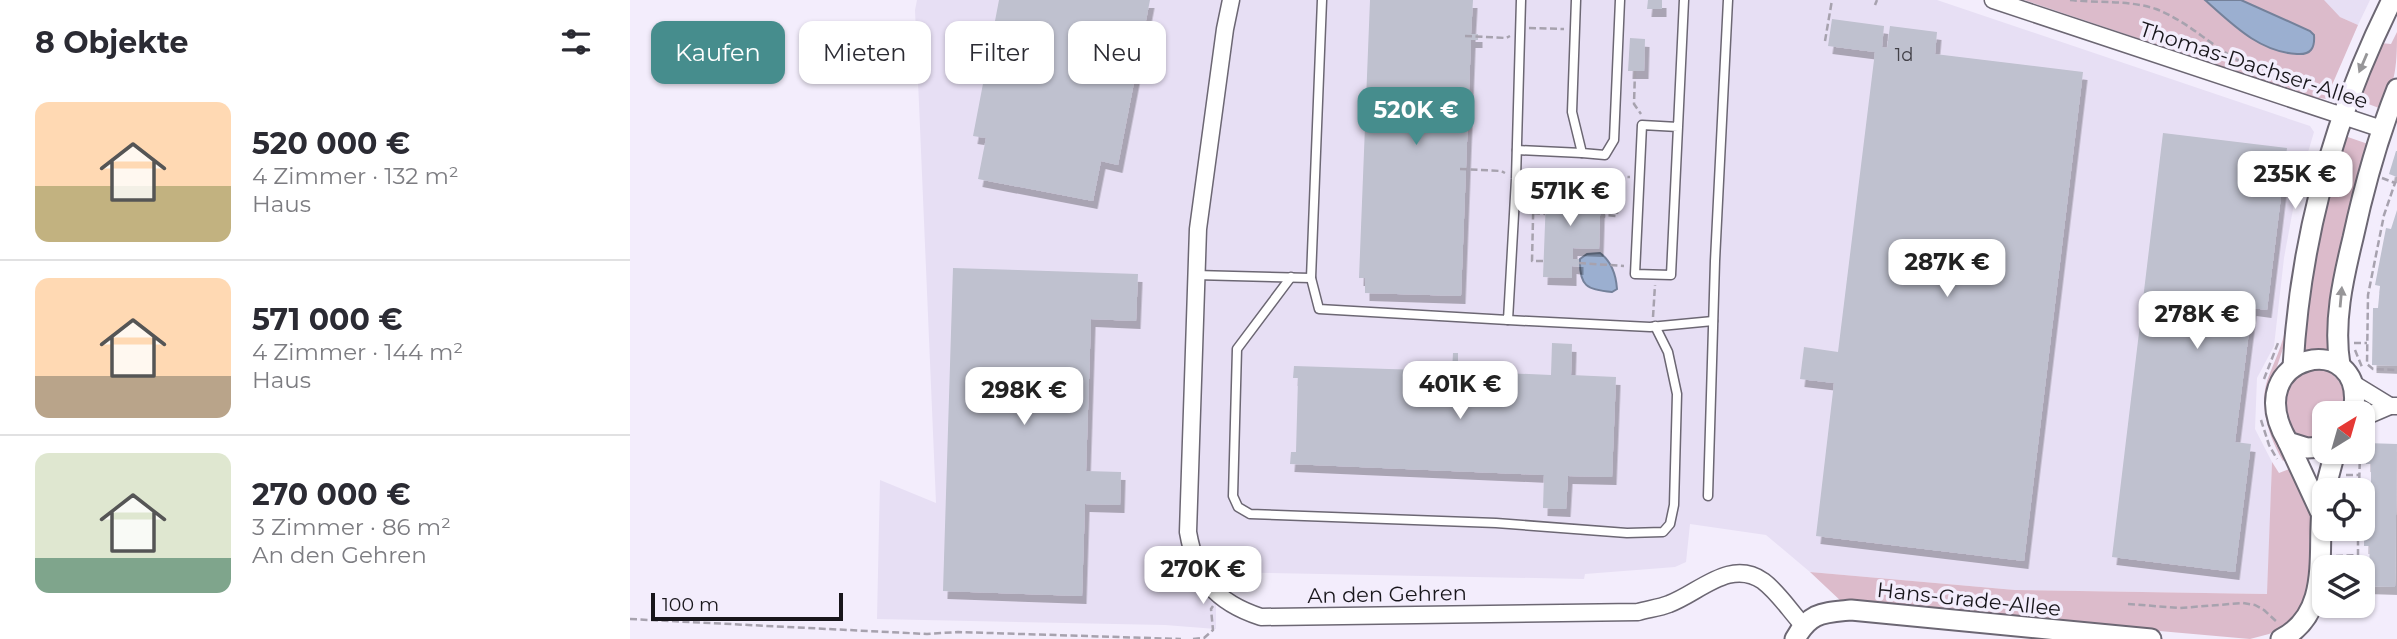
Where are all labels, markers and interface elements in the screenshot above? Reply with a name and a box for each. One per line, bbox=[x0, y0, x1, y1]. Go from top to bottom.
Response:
street label: Thomas-Dachser-Allee bbox=[2137, 16, 2371, 114]
chip: Kaufen bbox=[651, 21, 785, 84]
chip: Mieten bbox=[799, 21, 931, 84]
chip: Filter bbox=[945, 21, 1054, 84]
chip: Neu bbox=[1068, 21, 1166, 84]
icon: filters bbox=[557, 23, 595, 61]
text: 8 Objekte bbox=[35, 24, 188, 61]
house number: 1d bbox=[1895, 44, 1913, 66]
one-way arrow bbox=[2358, 52, 2369, 73]
pin: 520K € bbox=[1359, 88, 1473, 147]
text: 520K € bbox=[1374, 96, 1458, 124]
text: 520 000 € bbox=[252, 125, 410, 162]
icon: home bbox=[91, 130, 175, 214]
pin: 235K € bbox=[2238, 152, 2352, 211]
text: 235K € bbox=[2254, 160, 2336, 188]
text: 4 Zimmer · 132 m² bbox=[252, 162, 459, 190]
pin: 571K € bbox=[1513, 168, 1627, 228]
text: 571K € bbox=[1530, 177, 1610, 205]
text: Haus bbox=[252, 190, 311, 218]
pin: 287K € bbox=[1890, 240, 2004, 299]
text: 287K € bbox=[1904, 248, 1990, 276]
one-way arrow bbox=[2336, 286, 2347, 308]
pin: 278K € bbox=[2140, 292, 2254, 351]
text: 278K € bbox=[2155, 300, 2239, 328]
text: 571 000 € bbox=[252, 301, 403, 338]
icon: home bbox=[91, 306, 175, 390]
text: 4 Zimmer · 144 m² bbox=[252, 338, 463, 366]
pin: 401K € bbox=[1403, 362, 1517, 421]
text: Haus bbox=[252, 366, 311, 394]
pin: 298K € bbox=[967, 368, 1081, 427]
text: 401K € bbox=[1419, 370, 1501, 398]
text: 298K € bbox=[981, 376, 1067, 404]
north arrow bbox=[2312, 401, 2375, 464]
map controls bbox=[2312, 401, 2375, 618]
text: 270 000 € bbox=[252, 476, 411, 513]
button: locate bbox=[2312, 478, 2375, 541]
icon: home bbox=[91, 481, 175, 565]
text: 3 Zimmer · 86 m² bbox=[252, 513, 451, 541]
text: An den Gehren bbox=[252, 541, 427, 569]
pin: 270K € bbox=[1146, 546, 1260, 606]
text: 270K € bbox=[1160, 555, 1246, 583]
button: layers bbox=[2312, 555, 2375, 618]
street label: Hans-Grade-Allee bbox=[1876, 577, 2062, 621]
street label: An den Gehren bbox=[1307, 580, 1467, 608]
scale bar bbox=[651, 590, 844, 622]
text: 100 m bbox=[662, 593, 719, 616]

